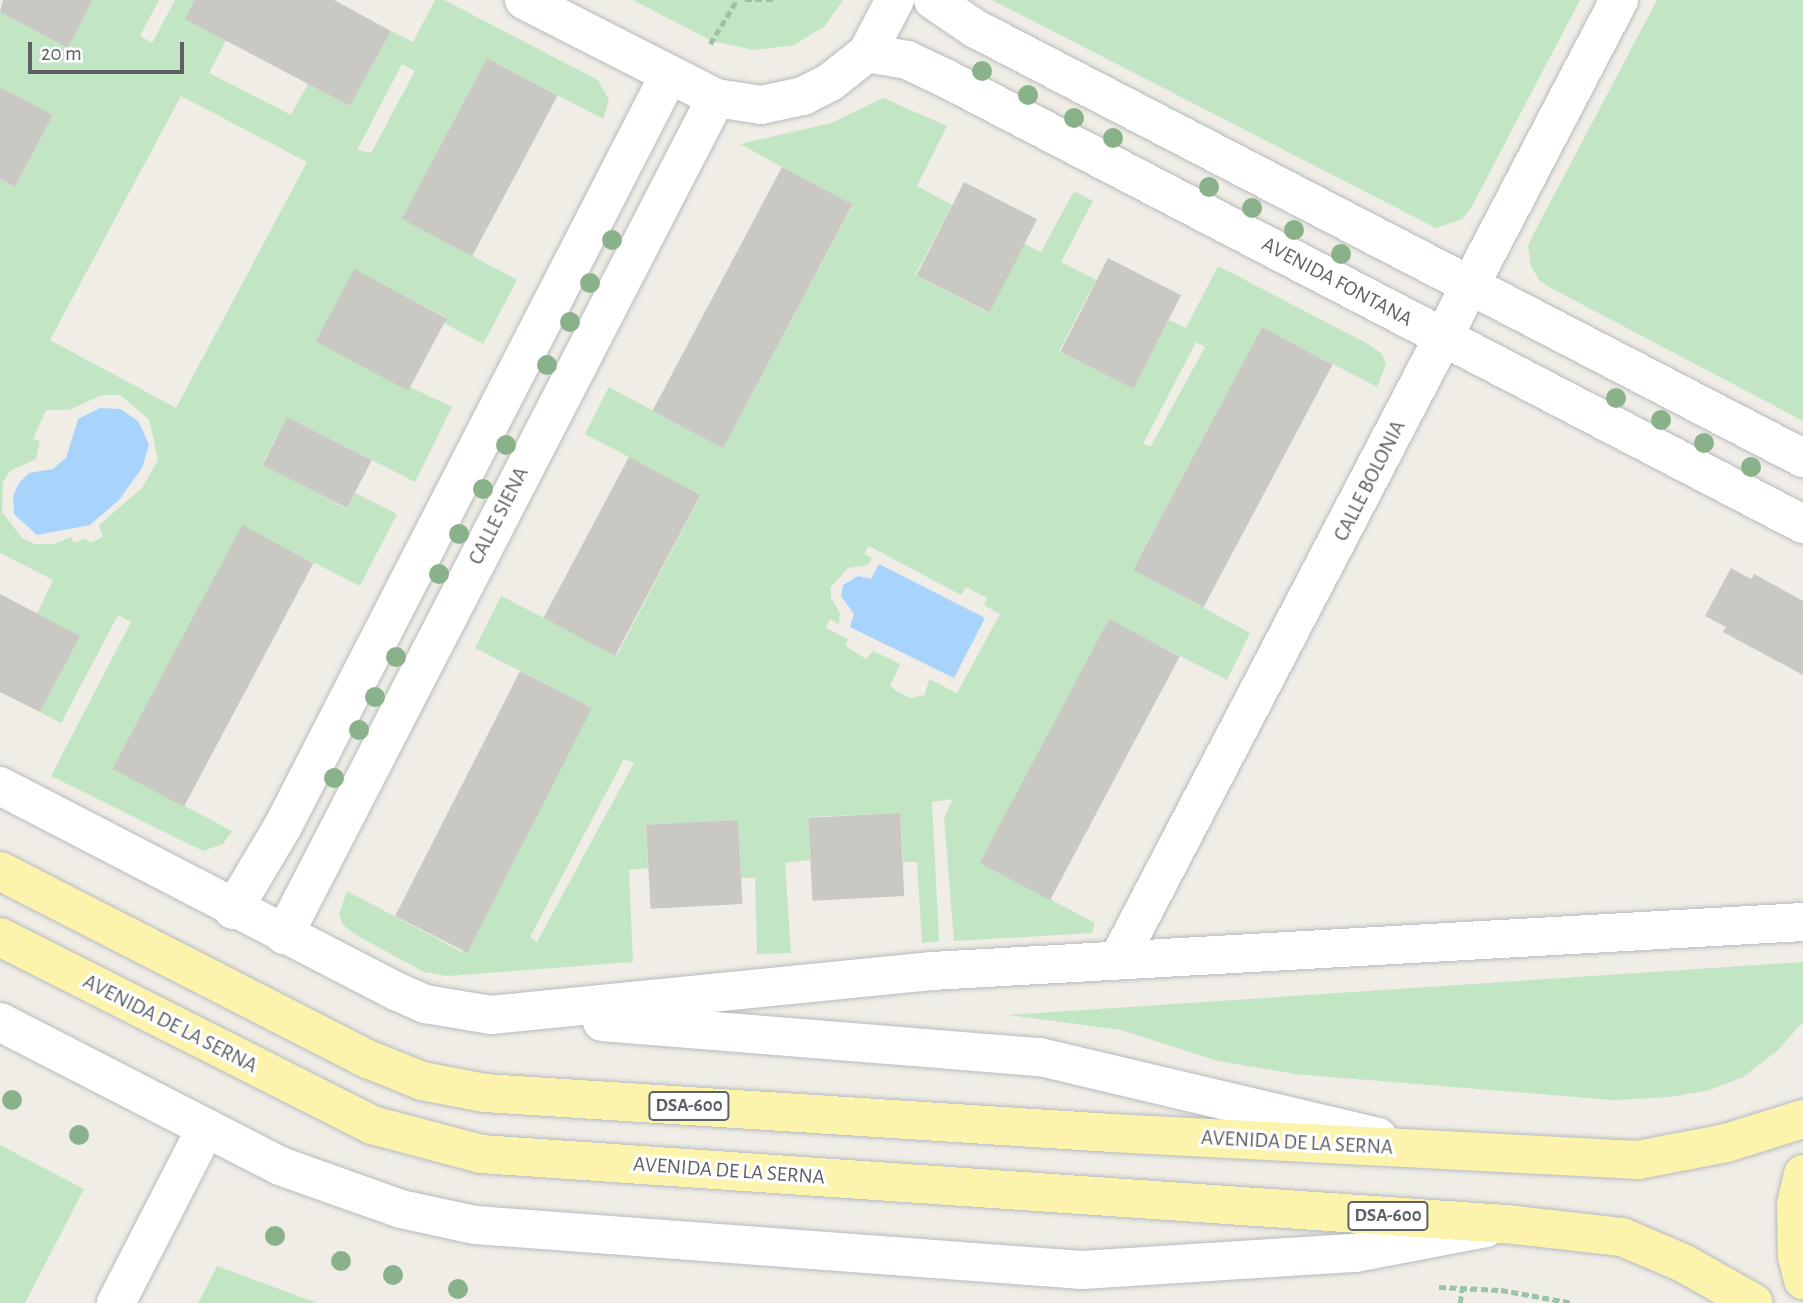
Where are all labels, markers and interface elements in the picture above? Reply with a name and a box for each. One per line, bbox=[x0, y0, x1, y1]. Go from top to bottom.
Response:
scale bar bbox=[32, 28, 187, 72]
text: 20 m bbox=[41, 43, 82, 64]
street label: AVENIDA FONTANA bbox=[1257, 232, 1417, 332]
street label: CALLE BOLONIA bbox=[1329, 416, 1411, 546]
street label: CALLE SIENA bbox=[464, 463, 534, 569]
street label: AVENIDA DE LA SERNA bbox=[79, 969, 261, 1079]
road number: DSA-600 bbox=[647, 1090, 731, 1122]
street label: AVENIDA DE LA SERNA bbox=[1200, 1125, 1394, 1161]
street label: AVENIDA DE LA SERNA bbox=[632, 1152, 826, 1190]
road number: DSA-600 bbox=[1346, 1200, 1430, 1232]

